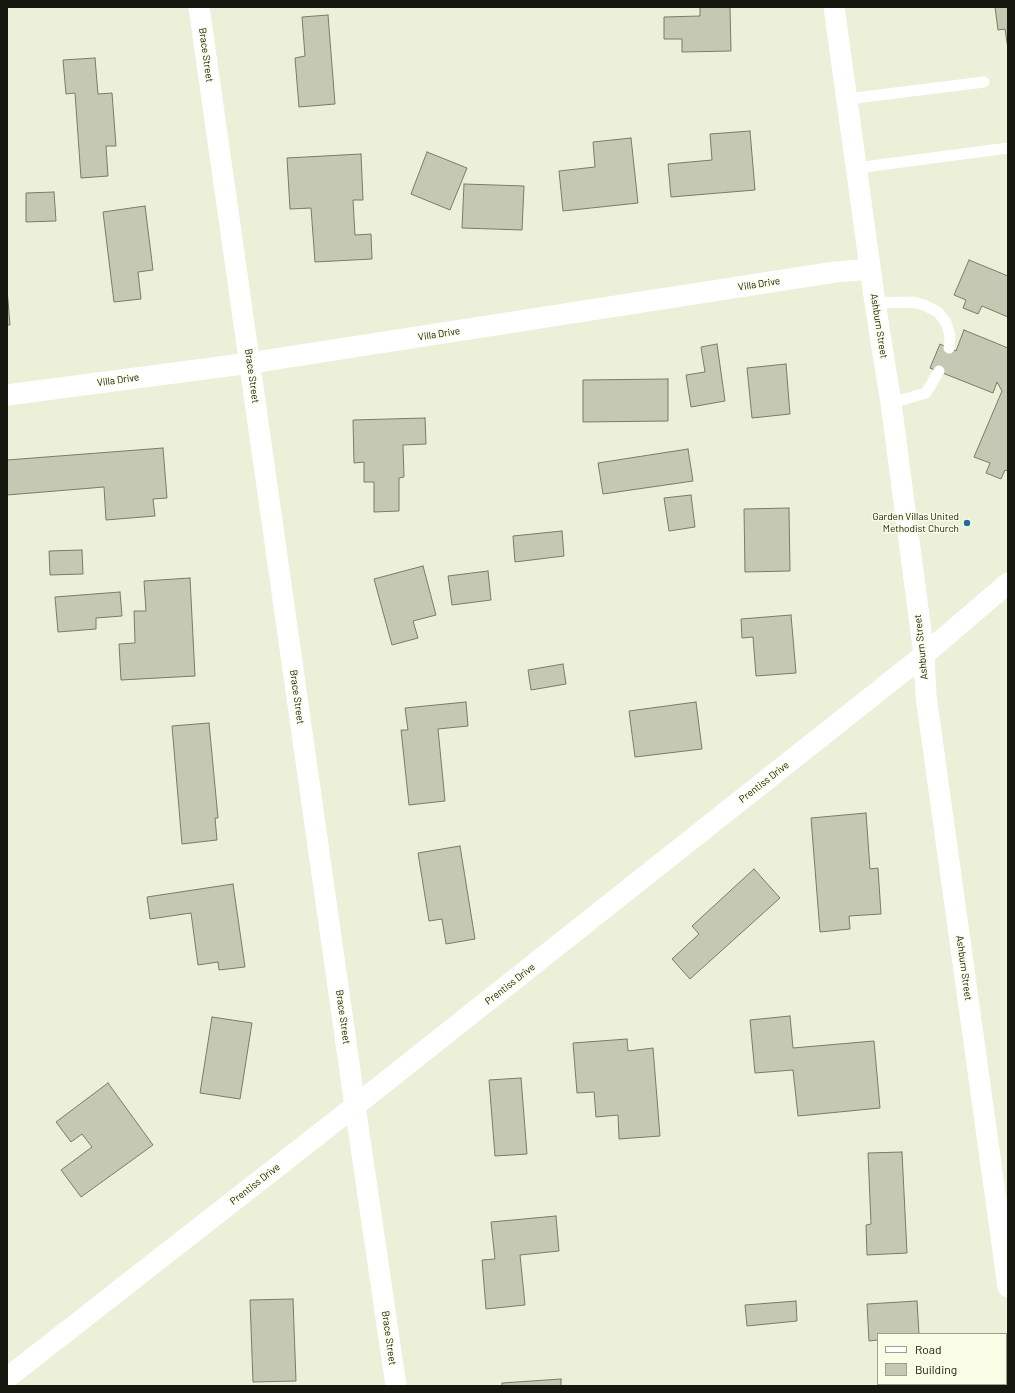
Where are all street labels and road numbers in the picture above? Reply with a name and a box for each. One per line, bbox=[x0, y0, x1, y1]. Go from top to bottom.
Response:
street label: Brace Street bbox=[196, 27, 216, 83]
street label: Villa Drive bbox=[737, 275, 781, 293]
street label: Ashburn Street bbox=[868, 293, 890, 359]
street label: Villa Drive bbox=[417, 325, 461, 343]
street label: Brace Street bbox=[242, 348, 262, 404]
street label: Villa Drive bbox=[96, 371, 140, 389]
street label: Ashburn Street bbox=[912, 614, 930, 680]
street label: Brace Street bbox=[287, 669, 307, 725]
street label: Prentiss Drive bbox=[737, 759, 791, 805]
street label: Ashburn Street bbox=[954, 935, 974, 1001]
street label: Prentiss Drive bbox=[483, 961, 537, 1007]
street label: Brace Street bbox=[333, 989, 353, 1045]
street label: Prentiss Drive bbox=[228, 1161, 282, 1207]
street label: Brace Street bbox=[379, 1310, 399, 1366]

